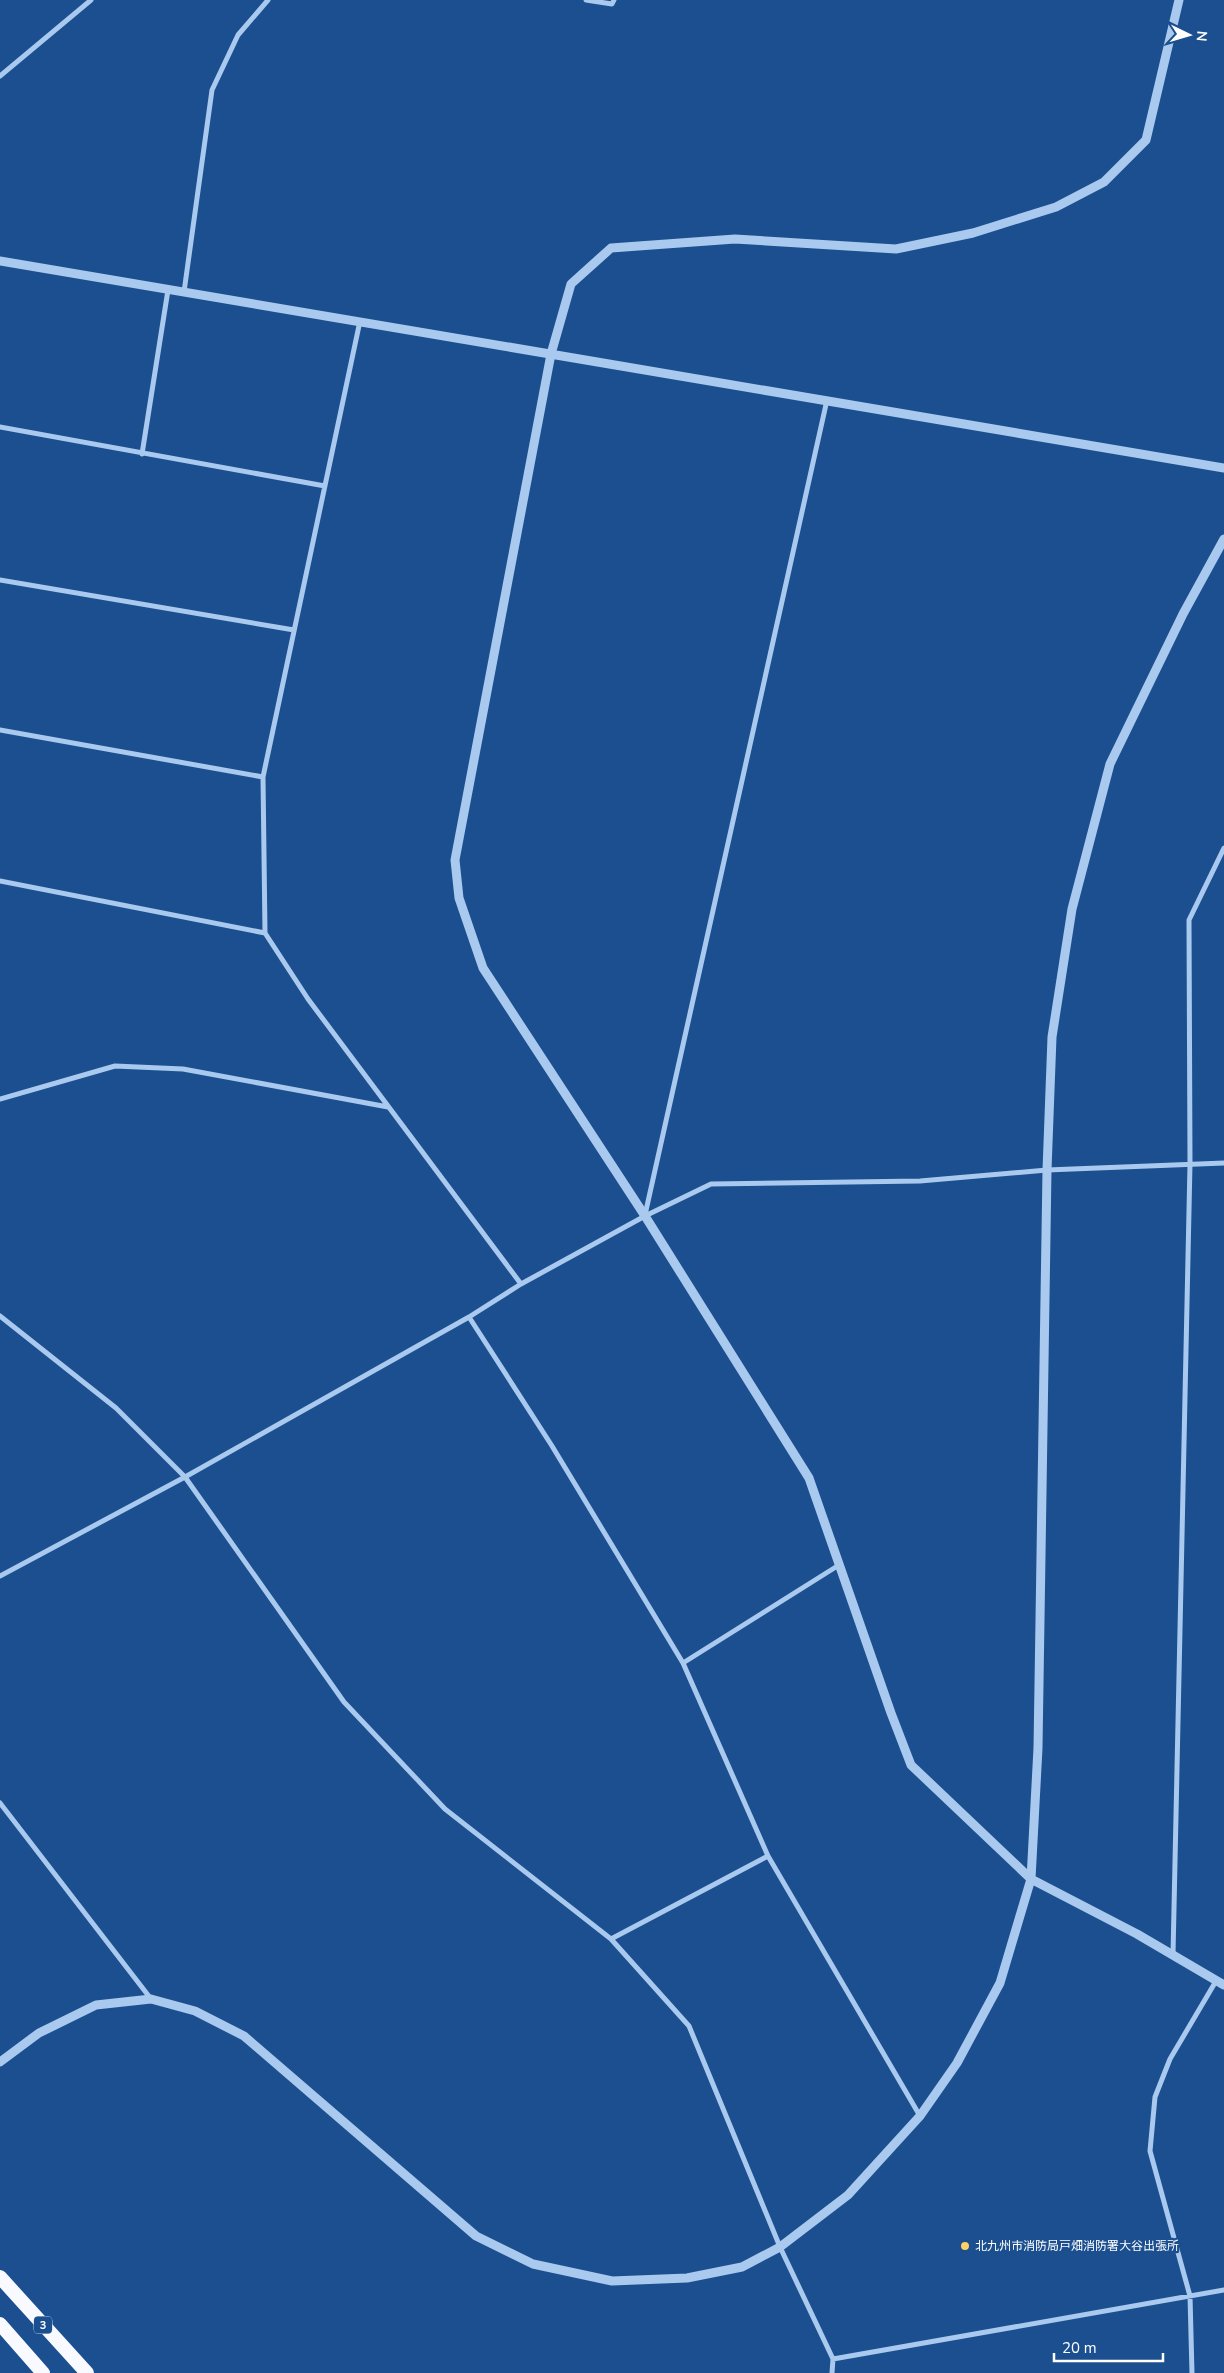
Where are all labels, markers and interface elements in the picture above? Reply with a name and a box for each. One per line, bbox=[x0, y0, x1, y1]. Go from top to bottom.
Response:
north arrow bbox=[1164, 10, 1214, 60]
text: N bbox=[1192, 30, 1211, 42]
place label: 北九州市消防局戸畑消防署大谷出張所 bbox=[975, 2238, 1179, 2254]
marker: 北九州市消防局戸畑消防署大谷出張所 bbox=[959, 2240, 971, 2252]
road number: 3 bbox=[34, 2316, 52, 2334]
scale bar bbox=[1054, 2330, 1163, 2362]
text: 20 m bbox=[1062, 2338, 1097, 2358]

